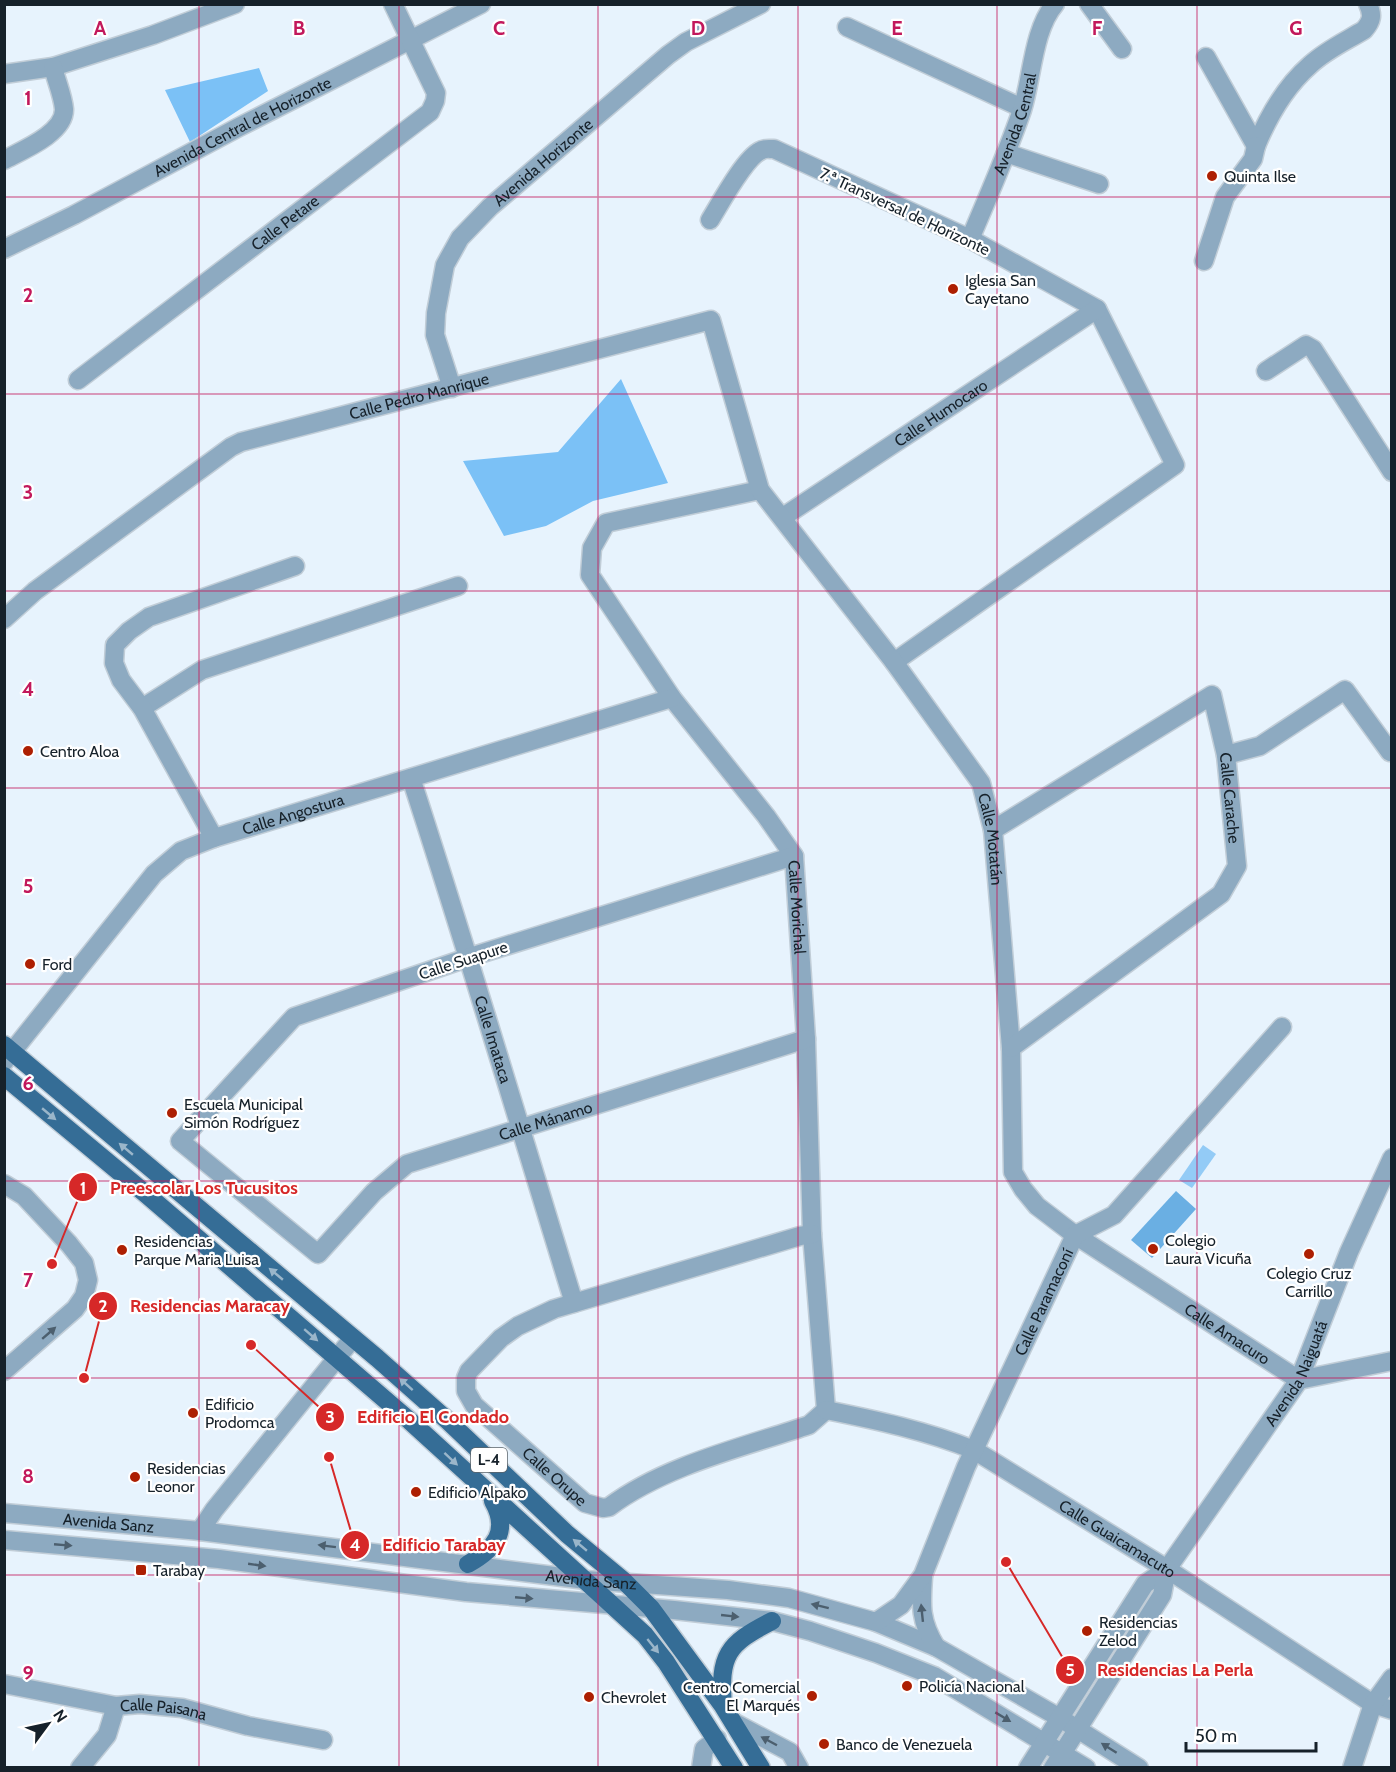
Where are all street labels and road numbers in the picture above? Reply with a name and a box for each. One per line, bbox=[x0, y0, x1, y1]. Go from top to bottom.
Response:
street label: Avenida Central bbox=[989, 71, 1040, 178]
street label: Avenida Central de Horizonte bbox=[150, 73, 334, 181]
street label: Avenida Horizonte bbox=[490, 115, 597, 210]
street label: 7.ª Transversal de Horizonte bbox=[817, 164, 993, 259]
street label: Calle Petare bbox=[248, 191, 323, 255]
street label: Calle Pedro Manrique bbox=[347, 369, 491, 424]
street label: Calle Humocaro bbox=[891, 375, 991, 451]
street label: Calle Carache bbox=[1216, 752, 1244, 844]
street label: Calle Angostura bbox=[240, 790, 347, 839]
street label: Calle Motatán bbox=[974, 791, 1007, 886]
street label: Calle Morichal bbox=[784, 859, 809, 955]
street label: Calle Suapure bbox=[416, 937, 510, 984]
street label: Calle Imataca bbox=[471, 993, 515, 1086]
street label: Calle Mánamo bbox=[496, 1098, 595, 1145]
street label: Calle Paramaconí bbox=[1011, 1245, 1078, 1359]
street label: Calle Amacuro bbox=[1181, 1299, 1273, 1369]
street label: Avenida Naiguatá bbox=[1261, 1317, 1331, 1430]
street label: Calle Orupe bbox=[518, 1443, 591, 1510]
road number: L-4 bbox=[471, 1448, 507, 1472]
street label: Calle Guaicamacuto bbox=[1055, 1496, 1179, 1582]
street label: Avenida Sanz bbox=[62, 1509, 155, 1537]
street label: Avenida Sanz bbox=[544, 1566, 638, 1594]
street label: Calle Paisana bbox=[119, 1695, 209, 1724]

